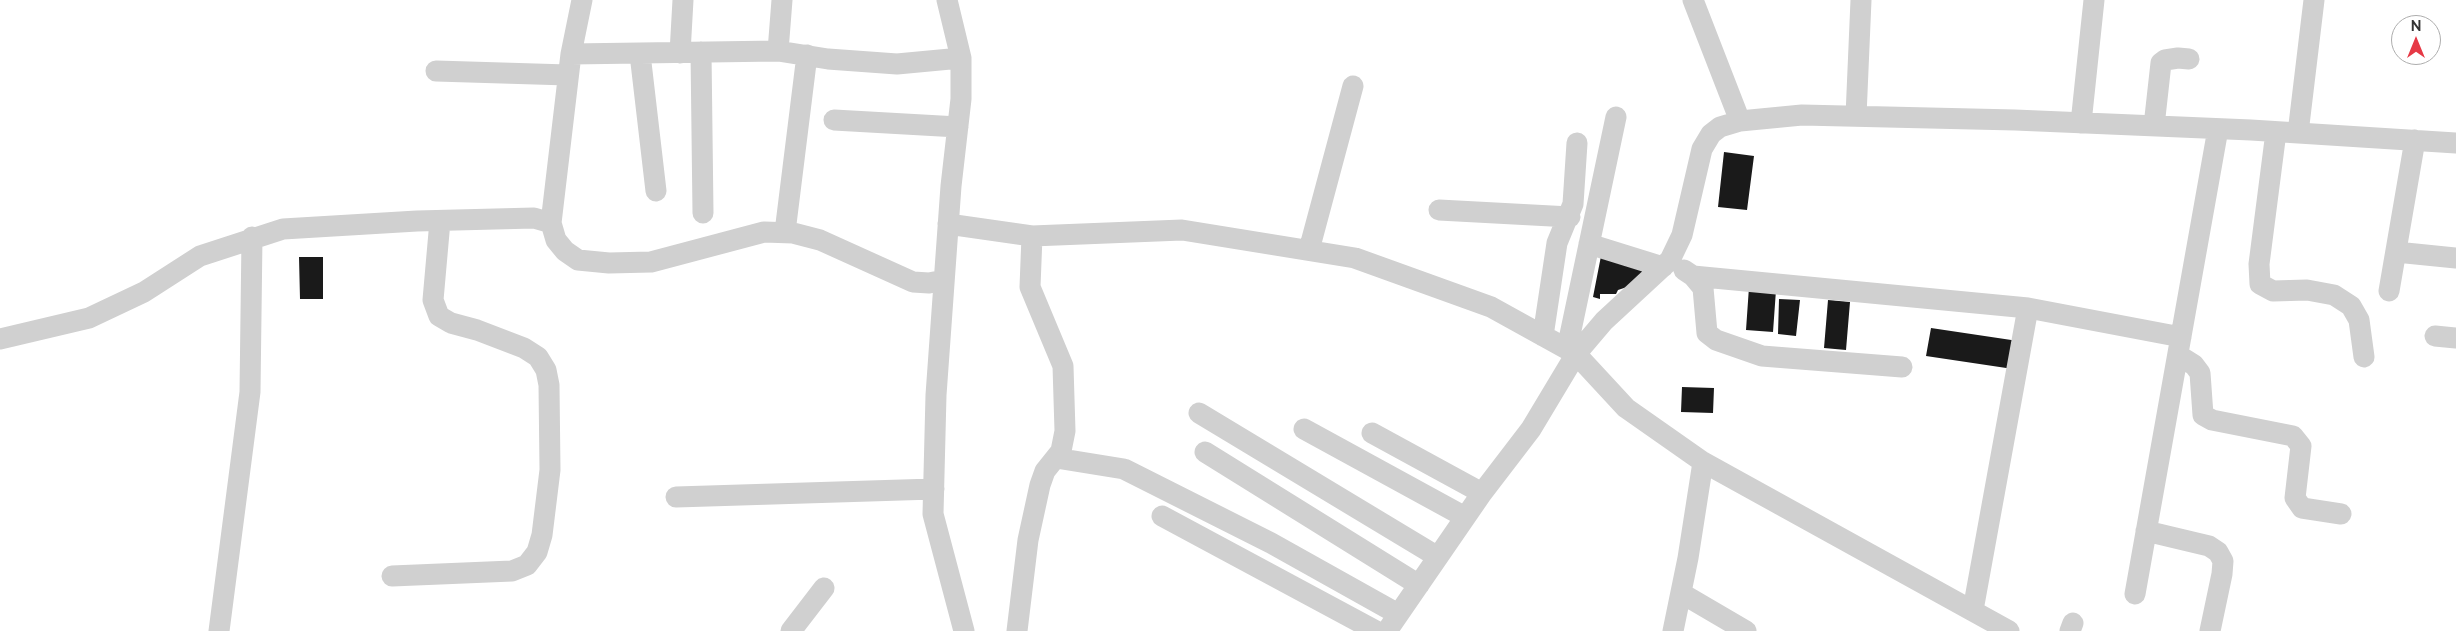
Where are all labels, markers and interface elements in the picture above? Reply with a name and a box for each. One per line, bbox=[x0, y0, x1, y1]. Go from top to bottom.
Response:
north arrow bbox=[2391, 15, 2441, 65]
text: N bbox=[2411, 18, 2421, 34]

